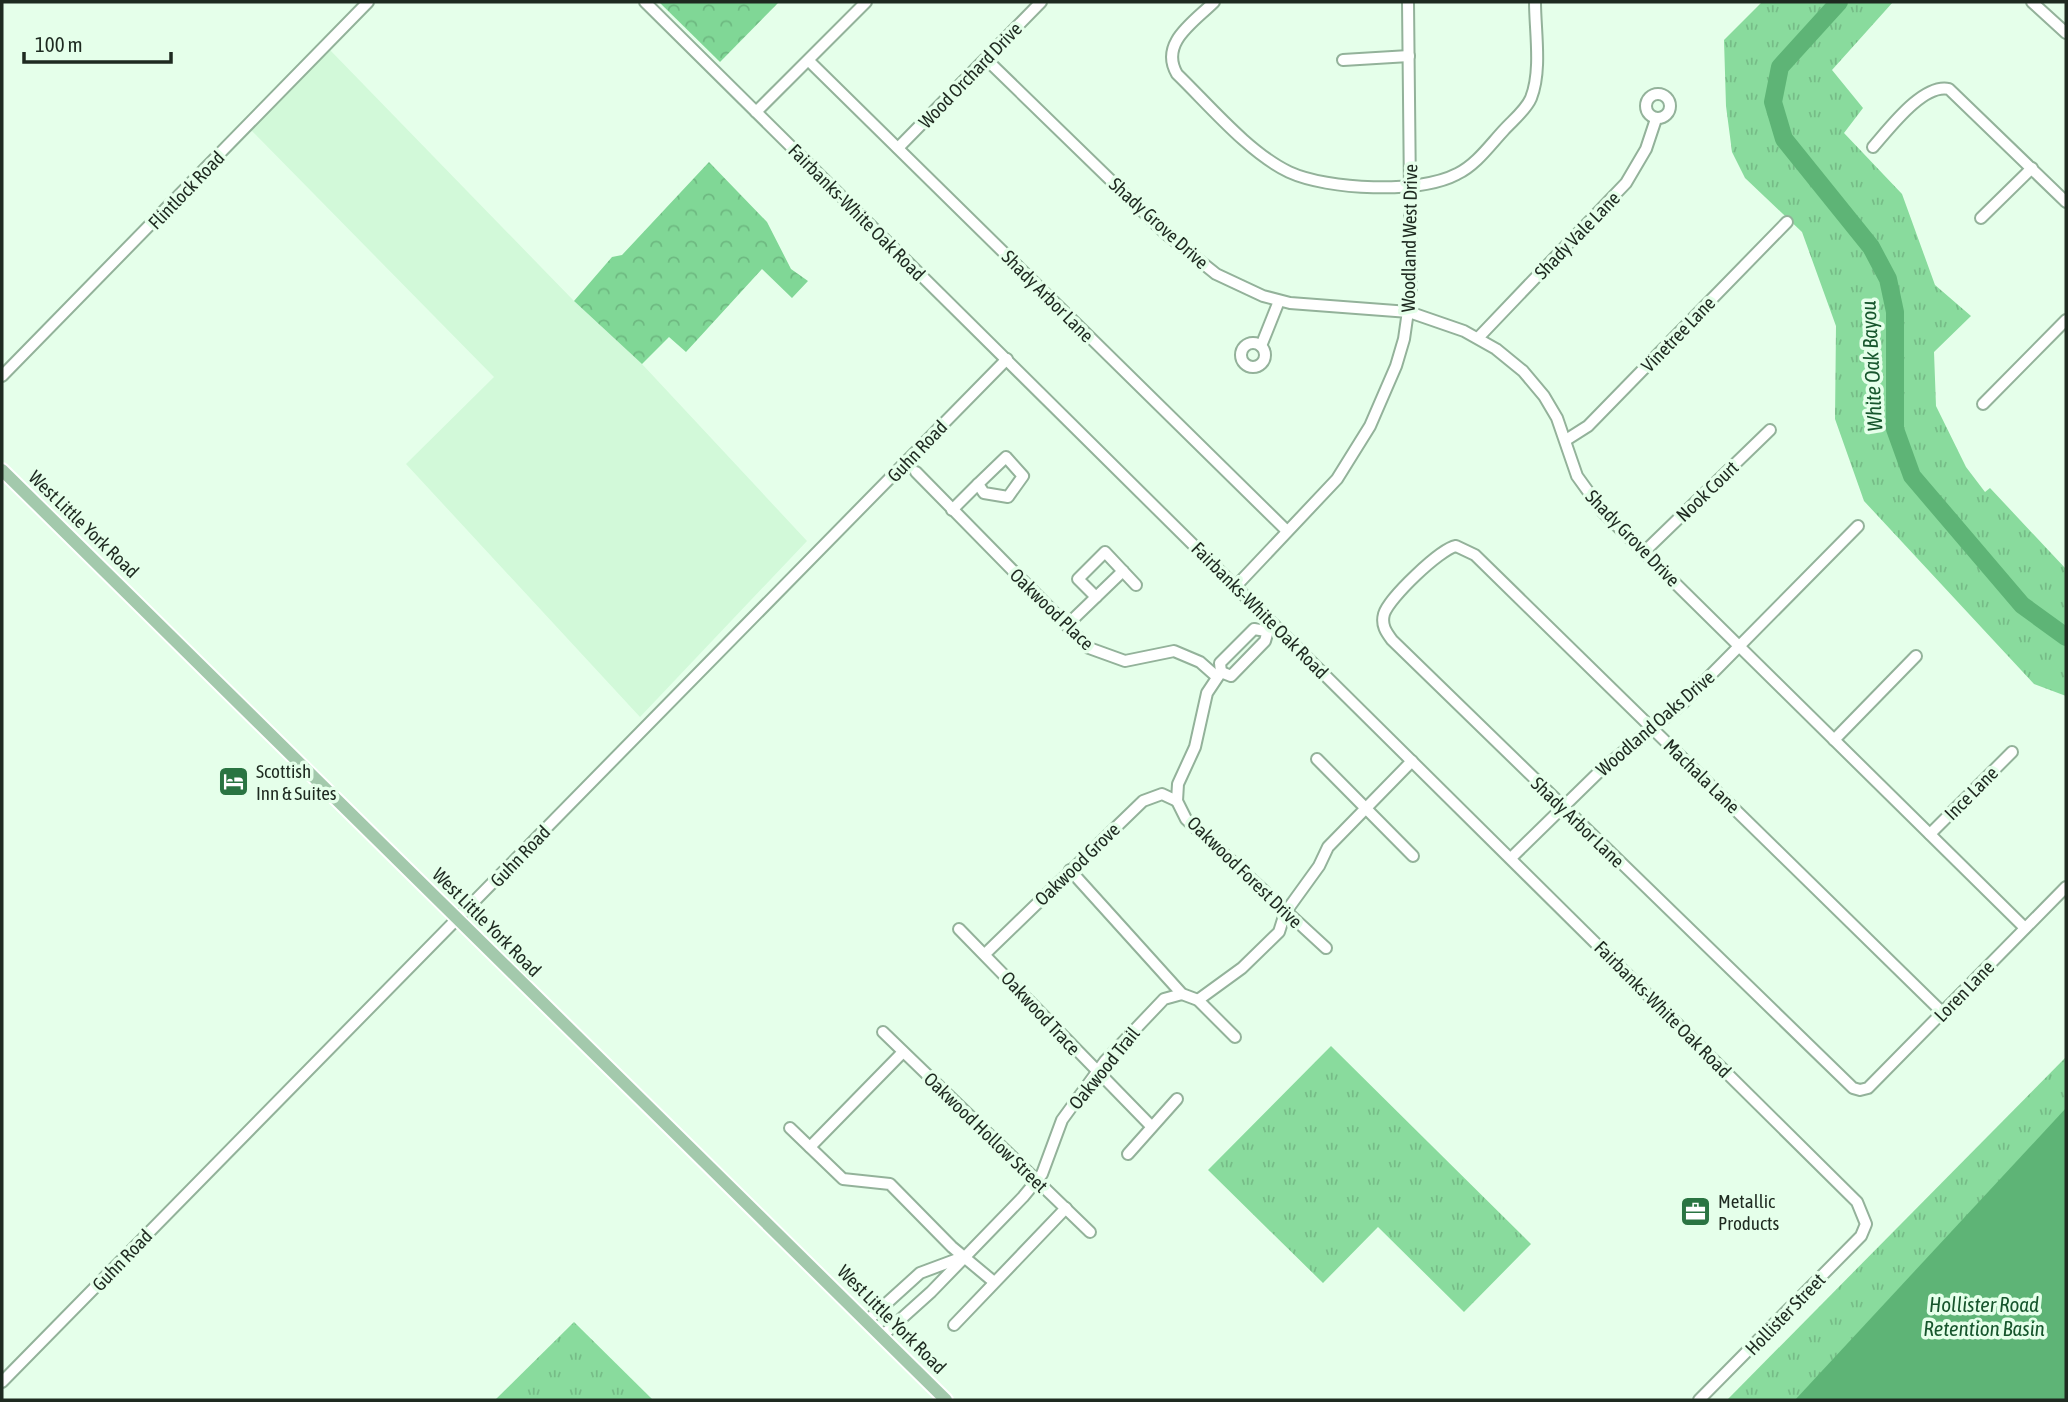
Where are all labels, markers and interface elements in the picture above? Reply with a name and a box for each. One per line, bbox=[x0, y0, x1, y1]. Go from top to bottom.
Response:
street label: Wood Orchard Drive bbox=[914, 18, 1026, 132]
scale bar bbox=[24, 21, 172, 65]
text: 100 m bbox=[35, 32, 83, 56]
street label: Fairbanks-White Oak Road bbox=[784, 139, 930, 285]
street label: Flintlock Road bbox=[143, 146, 229, 234]
street label: Woodland West Drive bbox=[1397, 164, 1421, 312]
street label: Shady Grove Drive bbox=[1105, 173, 1213, 273]
street label: Shady Vale Lane bbox=[1530, 187, 1624, 283]
street label: Shady Arbor Lane bbox=[998, 246, 1098, 346]
street label: Vinetree Lane bbox=[1637, 292, 1719, 376]
water label: White Oak Bayou bbox=[1856, 300, 1886, 432]
street label: Guhn Road bbox=[882, 416, 952, 486]
street label: Nook Court bbox=[1671, 456, 1743, 526]
street label: West Little York Road bbox=[24, 466, 144, 582]
street label: Shady Grove Drive bbox=[1581, 485, 1685, 591]
street label: Fairbanks-White Oak Road bbox=[1187, 537, 1333, 683]
street label: Oakwood Place bbox=[1006, 564, 1098, 654]
street label: Woodland Oaks Drive bbox=[1591, 666, 1719, 780]
street label: Machala Lane bbox=[1659, 734, 1745, 818]
place label: Scottish Inn & Suites bbox=[256, 760, 337, 804]
street label: Ince Lane bbox=[1940, 762, 2002, 824]
hotel icon: Scottish Inn & Suites bbox=[216, 765, 250, 799]
street label: Shady Arbor Lane bbox=[1527, 772, 1629, 872]
street label: Oakwood Forest Drive bbox=[1183, 812, 1307, 932]
street label: Oakwood Grove bbox=[1030, 818, 1124, 910]
street label: Guhn Road bbox=[485, 821, 555, 891]
street label: West Little York Road bbox=[428, 863, 546, 981]
street label: Fairbanks-White Oak Road bbox=[1590, 936, 1736, 1082]
street label: Loren Lane bbox=[1930, 956, 1998, 1026]
street label: Oakwood Trace bbox=[997, 967, 1085, 1059]
street label: Oakwood Trail bbox=[1064, 1022, 1144, 1114]
street label: Oakwood Hollow Street bbox=[920, 1067, 1052, 1197]
place label: Metallic Products bbox=[1718, 1190, 1780, 1234]
office icon: Metallic Products bbox=[1678, 1195, 1712, 1229]
street label: Guhn Road bbox=[87, 1225, 157, 1295]
street label: West Little York Road bbox=[833, 1260, 951, 1378]
street label: Hollister Street bbox=[1741, 1269, 1829, 1359]
water label: Hollister Road Retention Basin bbox=[1923, 1292, 2045, 1340]

